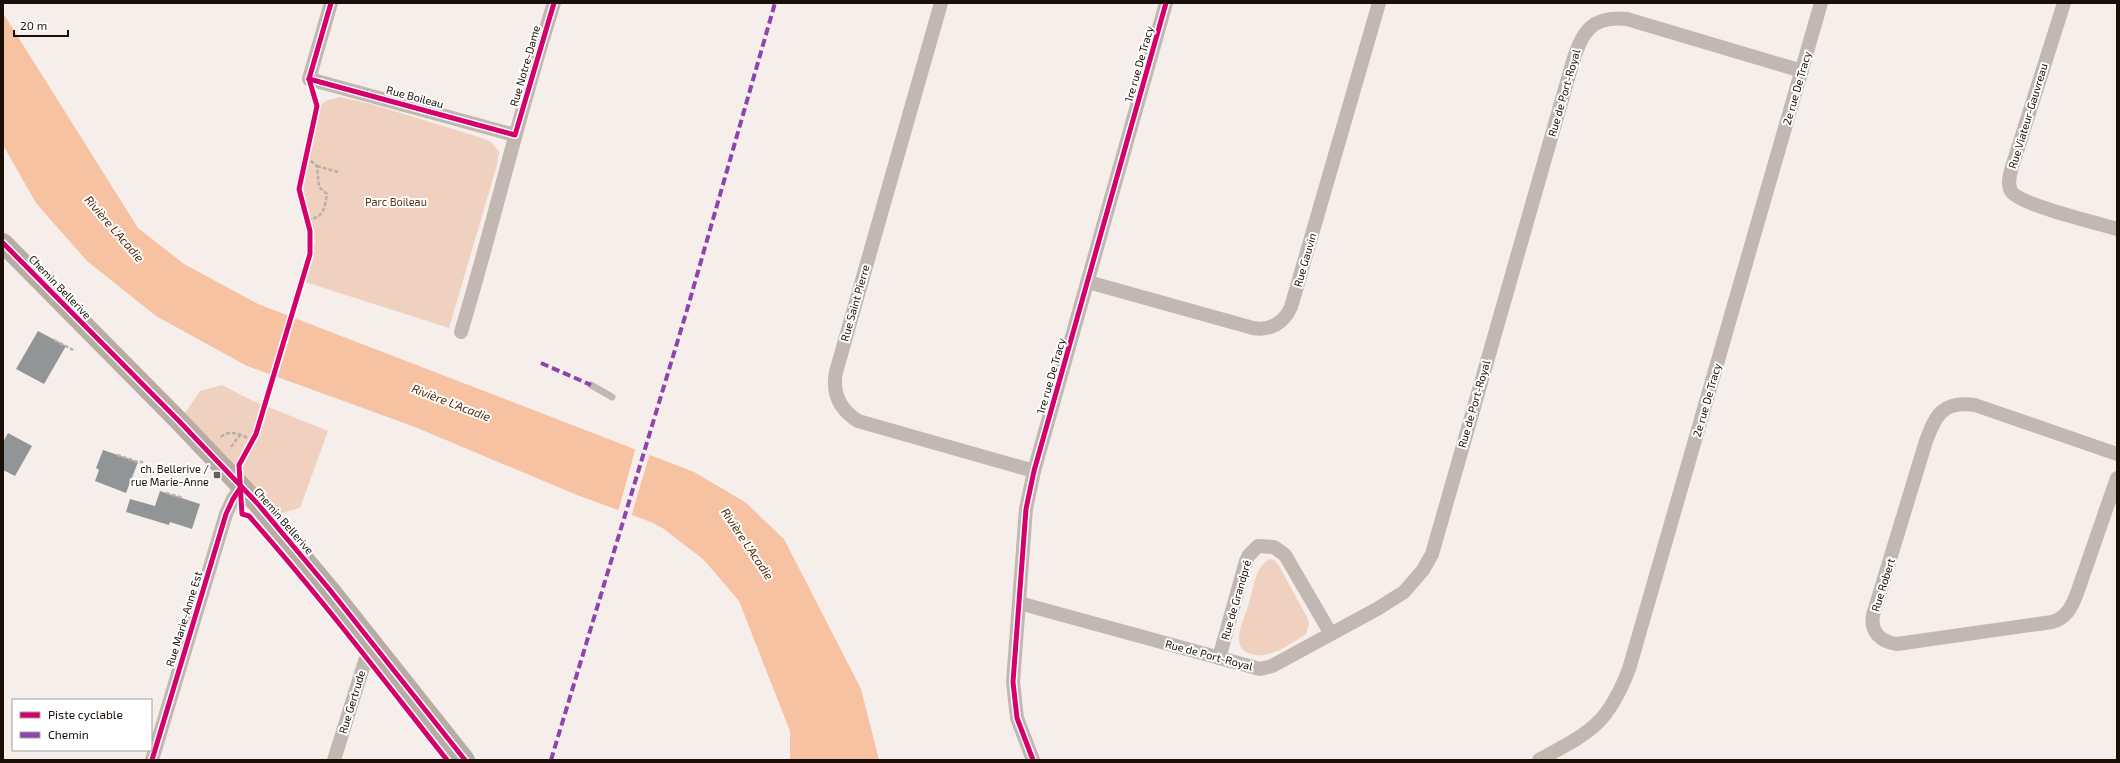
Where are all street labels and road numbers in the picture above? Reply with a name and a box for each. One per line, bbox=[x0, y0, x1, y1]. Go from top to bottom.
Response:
street label: Rue Notre-Dame bbox=[507, 24, 542, 108]
street label: 1re rue De Tracy bbox=[1121, 24, 1156, 103]
street label: Rue de Port-Royal bbox=[1545, 47, 1582, 138]
street label: 2e rue De Tracy bbox=[1780, 49, 1813, 126]
street label: Rue Viateur-Gauvreau bbox=[2005, 62, 2050, 170]
street label: Rue Boileau bbox=[385, 83, 445, 110]
street label: Rue Gauvin bbox=[1291, 231, 1318, 288]
street label: Chemin Bellerive bbox=[27, 252, 94, 321]
street label: Rue Saint Pierre bbox=[837, 263, 872, 343]
street label: 1re rue De Tracy bbox=[1033, 336, 1068, 415]
street label: Rue de Port-Royal bbox=[1455, 358, 1492, 449]
street label: 2e rue De Tracy bbox=[1690, 361, 1723, 438]
street label: Chemin Bellerive bbox=[252, 485, 317, 557]
street label: Rue Robert bbox=[1868, 557, 1897, 613]
street label: Rue de Grandpré bbox=[1218, 558, 1253, 641]
street label: Rue Marie-Anne Est bbox=[163, 570, 204, 668]
street label: Rue de Port-Royal bbox=[1164, 637, 1255, 673]
street label: Rue Gertrude bbox=[336, 668, 367, 735]

